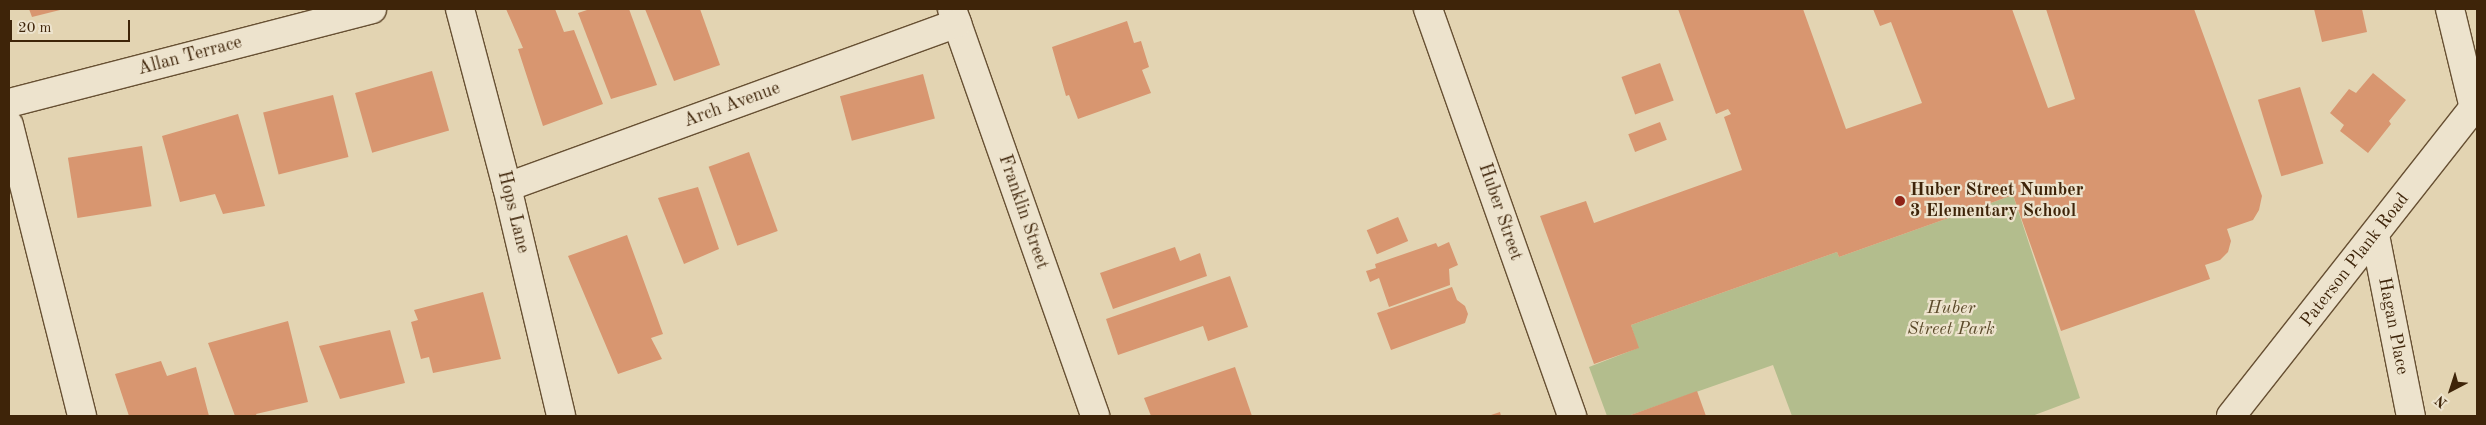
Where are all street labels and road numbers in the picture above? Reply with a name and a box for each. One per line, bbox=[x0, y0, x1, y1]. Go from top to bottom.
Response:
street label: Allan Terrace bbox=[136, 32, 244, 80]
street label: Arch Avenue bbox=[681, 78, 783, 132]
street label: Franklin Street bbox=[993, 152, 1053, 272]
street label: Huber Street bbox=[1473, 161, 1527, 263]
street label: Hops Lane bbox=[492, 169, 534, 255]
street label: Paterson Plank Road bbox=[2296, 189, 2414, 331]
street label: Hagan Place bbox=[2373, 276, 2413, 376]

